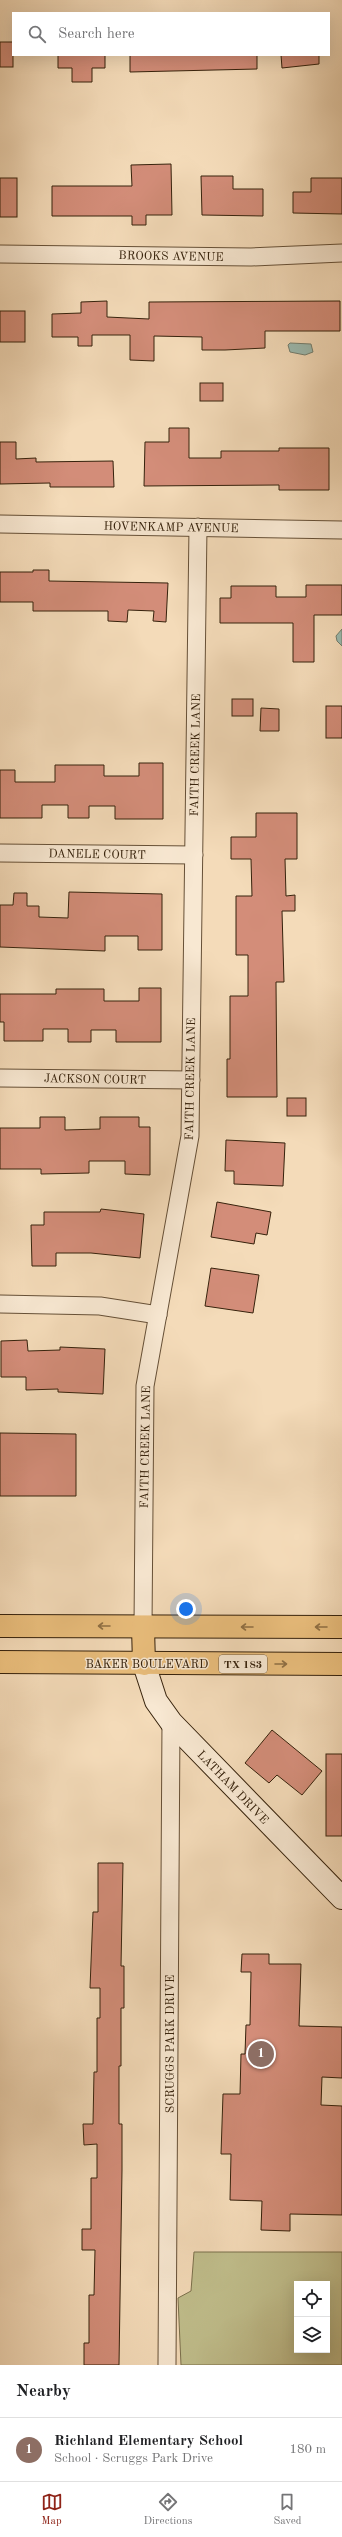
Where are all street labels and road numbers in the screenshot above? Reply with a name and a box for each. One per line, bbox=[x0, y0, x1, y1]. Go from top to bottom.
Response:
street label: BROOKS AVENUE bbox=[118, 250, 224, 264]
street label: HOVENKAMP AVENUE bbox=[103, 521, 239, 535]
street label: FAITH CREEK LANE bbox=[189, 694, 203, 816]
street label: DANELE COURT bbox=[48, 848, 146, 862]
street label: FAITH CREEK LANE bbox=[184, 1018, 198, 1140]
street label: JACKSON COURT bbox=[44, 1073, 146, 1087]
street label: FAITH CREEK LANE bbox=[139, 1386, 153, 1508]
road number: TX 183 bbox=[219, 1655, 267, 1673]
street label: BAKER BOULEVARD bbox=[86, 1659, 208, 1671]
street label: LATHAM DRIVE bbox=[194, 1749, 270, 1827]
street label: SCRUGGS PARK DRIVE bbox=[165, 1975, 177, 2113]

